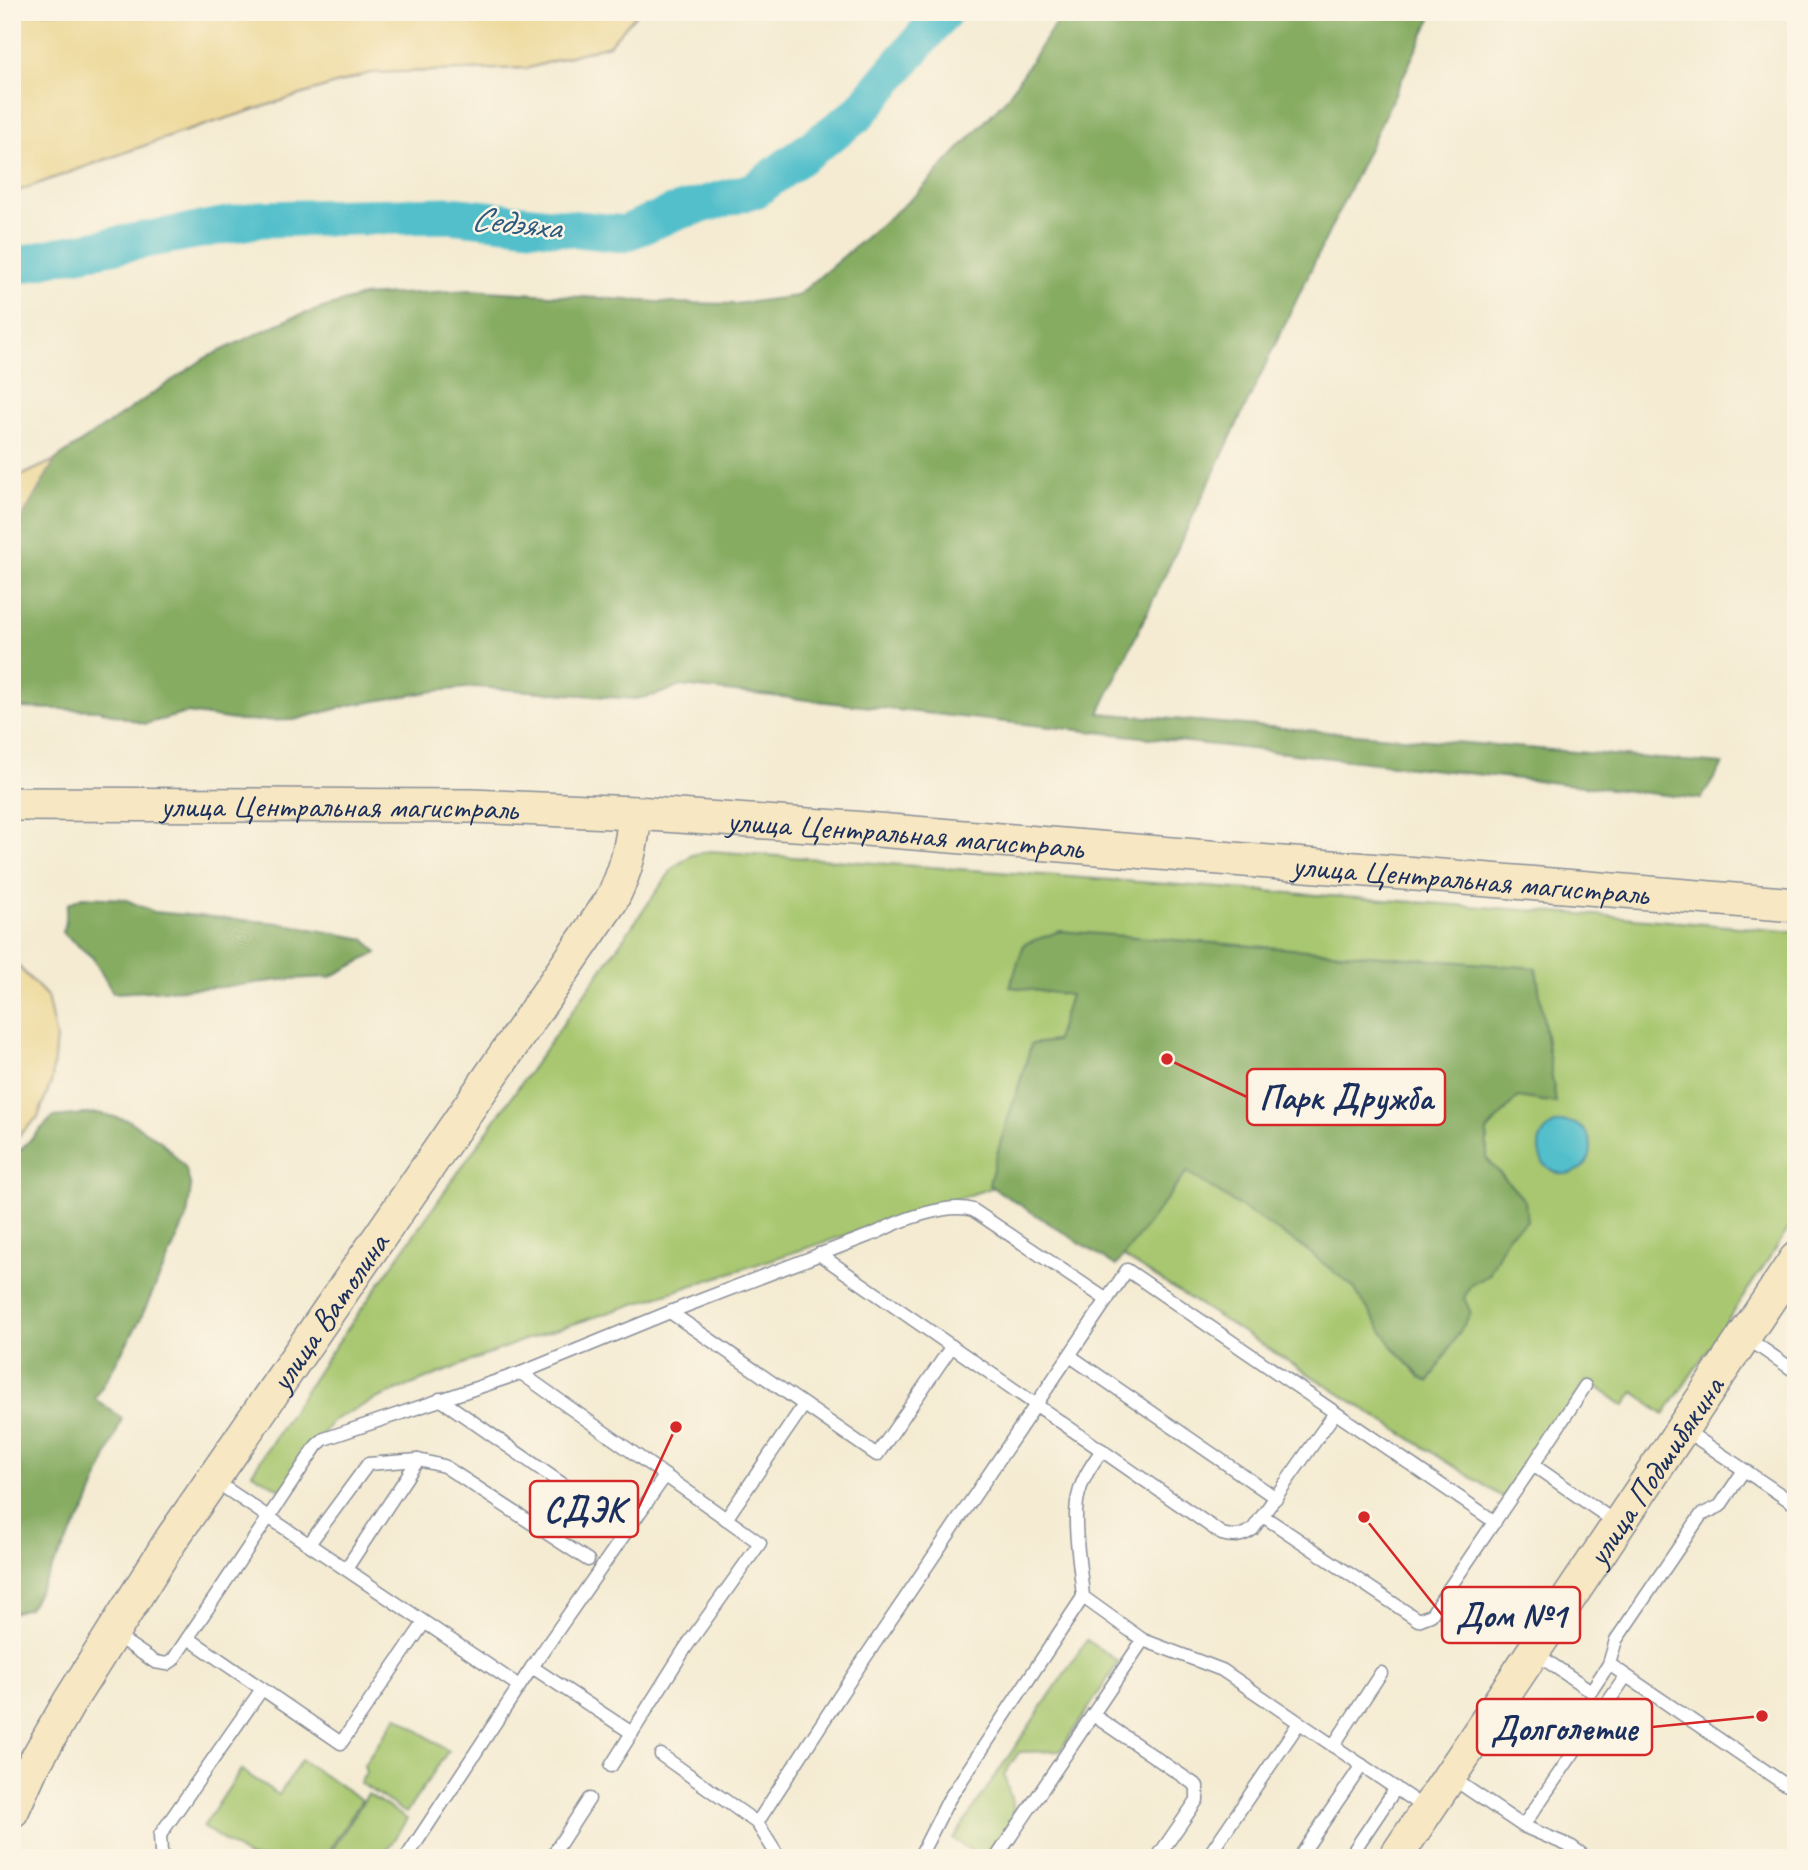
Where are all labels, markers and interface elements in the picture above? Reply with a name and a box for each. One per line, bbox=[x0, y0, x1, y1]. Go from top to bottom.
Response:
water label: Седэяха bbox=[469, 195, 566, 250]
street label: улица Центральная магистраль bbox=[158, 785, 520, 830]
street label: улица Центральная магистраль bbox=[723, 799, 1087, 869]
street label: улица Центральная магистраль bbox=[1288, 844, 1652, 915]
callout: Парк Дружба bbox=[1247, 1069, 1445, 1125]
text: Парк Дружба bbox=[1259, 1075, 1435, 1120]
street label: улица Ватолина bbox=[259, 1223, 400, 1401]
street label: улица Подшибякина bbox=[1576, 1367, 1734, 1576]
callout: СДЭК bbox=[530, 1481, 638, 1537]
text: СДЭК bbox=[544, 1487, 631, 1532]
callout: Дом №1 bbox=[1442, 1587, 1580, 1643]
text: Дом №1 bbox=[1456, 1593, 1570, 1638]
callout: Долголетие bbox=[1477, 1699, 1652, 1755]
text: Долголетие bbox=[1491, 1706, 1640, 1751]

